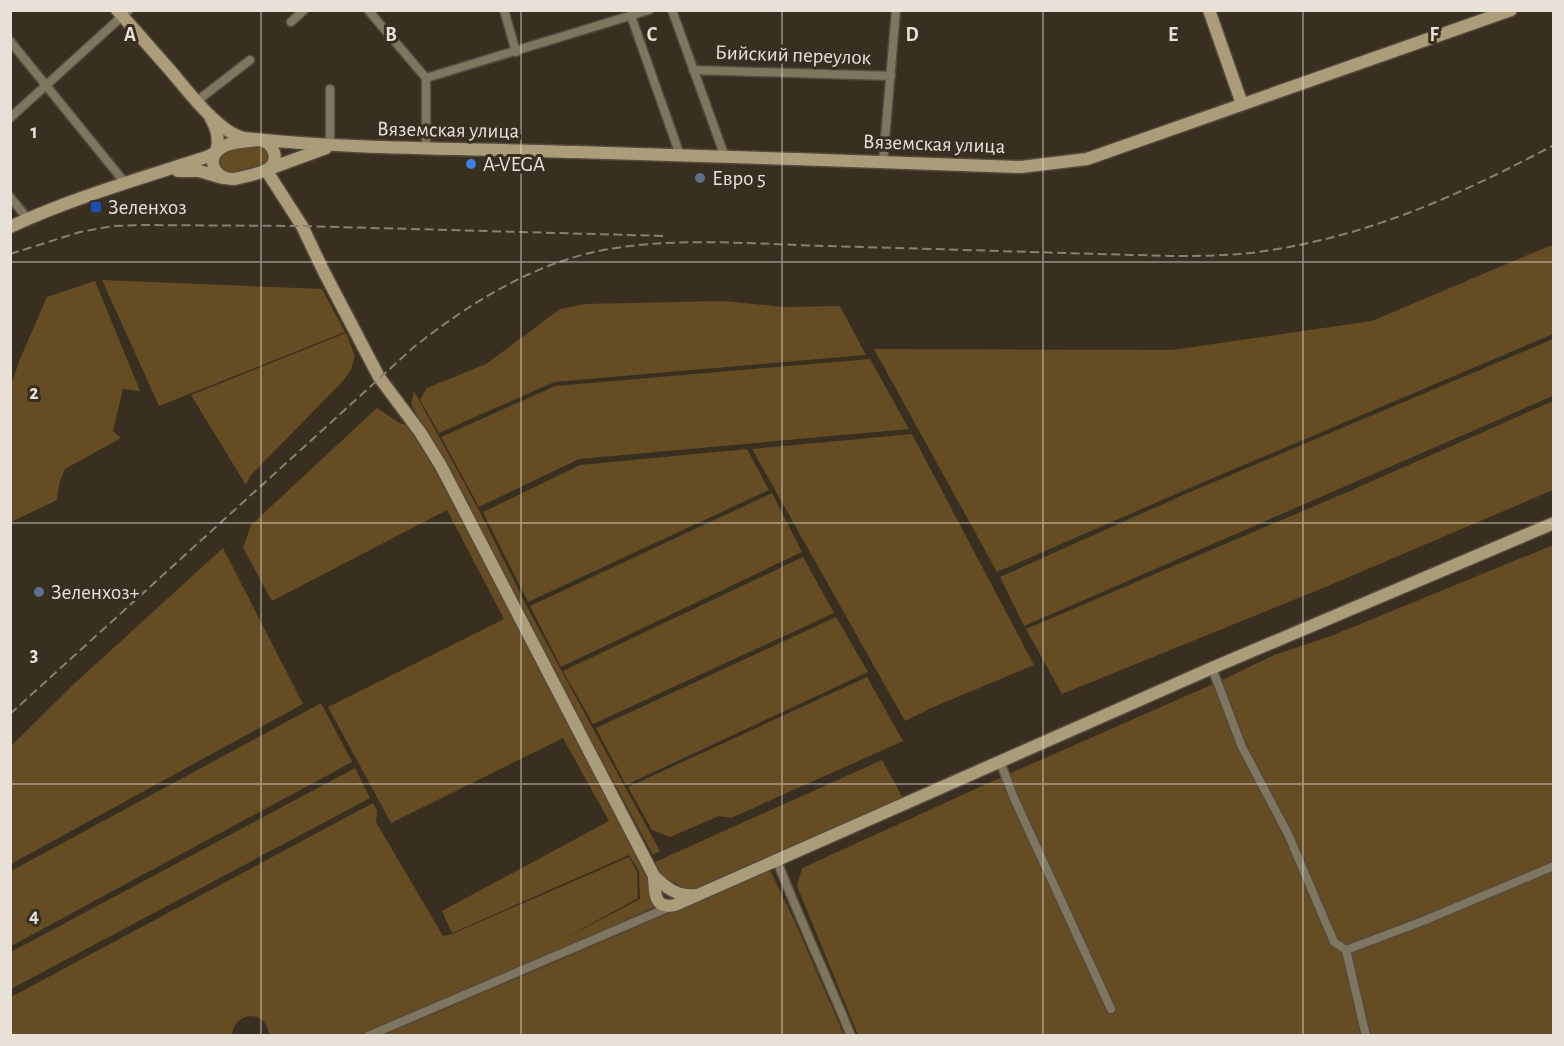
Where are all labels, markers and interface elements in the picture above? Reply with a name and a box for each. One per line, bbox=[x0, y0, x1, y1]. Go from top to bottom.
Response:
text: A bbox=[124, 25, 136, 45]
text: B bbox=[385, 25, 397, 45]
text: C bbox=[647, 25, 658, 45]
text: D bbox=[905, 25, 919, 45]
text: E bbox=[1168, 25, 1178, 45]
text: F bbox=[1429, 25, 1439, 45]
street label: Бийский переулок bbox=[715, 42, 872, 68]
street label: Вяземская улица bbox=[377, 118, 520, 142]
text: 1 bbox=[30, 122, 38, 142]
street label: Вяземская улица bbox=[862, 131, 1006, 157]
place label: A-VEGA bbox=[483, 154, 545, 175]
marker: A-VEGA bbox=[464, 157, 478, 171]
place label: Евро 5 bbox=[712, 168, 766, 189]
marker: Евро 5 bbox=[693, 171, 707, 185]
place label: Зеленхоз bbox=[108, 197, 187, 218]
marker: Зеленхоз bbox=[89, 200, 103, 214]
text: 2 bbox=[29, 383, 39, 403]
place label: Зеленхоз+ bbox=[51, 582, 140, 603]
marker: Зеленхоз+ bbox=[32, 585, 46, 599]
text: 3 bbox=[30, 645, 38, 665]
text: 4 bbox=[29, 906, 39, 926]

